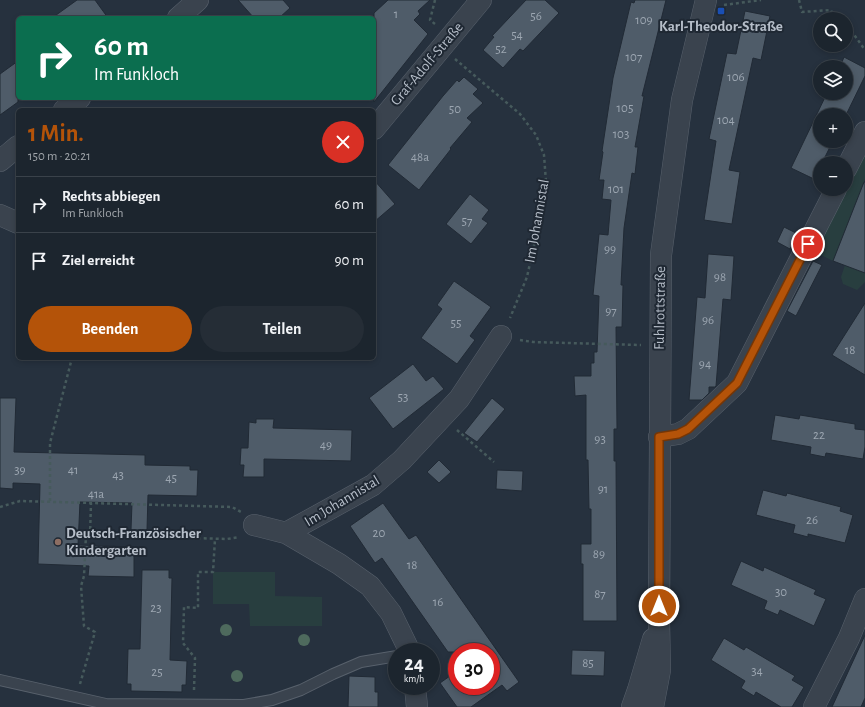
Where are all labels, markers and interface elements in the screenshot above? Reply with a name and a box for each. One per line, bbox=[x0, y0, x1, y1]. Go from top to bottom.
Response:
marker: Karl-Theodor-Straße bbox=[716, 6, 726, 16]
house number: 1 bbox=[394, 8, 398, 21]
house number: 56 bbox=[530, 10, 542, 23]
map controls bbox=[813, 12, 853, 196]
button: search bbox=[813, 12, 853, 52]
house number: 109 bbox=[635, 14, 653, 27]
street label: Graf-Adolf-Straße bbox=[388, 19, 466, 109]
place label: Karl-Theodor-Straße bbox=[659, 19, 783, 34]
house number: 54 bbox=[511, 29, 523, 42]
icon: right bbox=[28, 32, 80, 84]
text: 60 m bbox=[94, 33, 149, 61]
house number: 52 bbox=[495, 43, 507, 56]
house number: 107 bbox=[626, 51, 643, 64]
button: layers bbox=[813, 60, 853, 100]
text: Im Funkloch bbox=[94, 66, 179, 84]
house number: 106 bbox=[727, 71, 745, 84]
house number: 105 bbox=[617, 102, 633, 115]
house number: 50 bbox=[449, 103, 461, 116]
button: + bbox=[813, 108, 853, 148]
house number: 104 bbox=[717, 114, 735, 127]
button: close bbox=[322, 121, 364, 163]
text: 1 Min. bbox=[28, 122, 84, 146]
house number: 103 bbox=[613, 128, 629, 141]
text: 150 m · 20:21 bbox=[28, 150, 91, 163]
house number: 48a bbox=[411, 151, 429, 164]
button: − bbox=[813, 156, 853, 196]
street label: Im Johannistal bbox=[522, 178, 552, 264]
house number: 101 bbox=[608, 183, 624, 196]
text: Rechts abbiegen bbox=[62, 189, 160, 204]
icon: right bbox=[28, 194, 50, 216]
text: 60 m bbox=[335, 197, 364, 212]
text: Im Funkloch bbox=[62, 207, 123, 220]
house number: 57 bbox=[462, 215, 473, 228]
pin bbox=[791, 227, 825, 261]
icon: arrive bbox=[797, 233, 819, 255]
house number: 99 bbox=[604, 243, 616, 256]
icon: arrive bbox=[28, 250, 50, 272]
text: Ziel erreicht bbox=[62, 253, 135, 268]
text: 90 m bbox=[335, 253, 364, 268]
street label: Fuhlrottstraße bbox=[652, 266, 668, 350]
house number: 98 bbox=[714, 271, 726, 284]
house number: 97 bbox=[605, 305, 617, 318]
button: Beenden bbox=[28, 306, 192, 352]
button: Teilen bbox=[200, 306, 364, 352]
house number: 96 bbox=[702, 314, 714, 327]
house number: 55 bbox=[451, 317, 461, 330]
house number: 18 bbox=[845, 344, 855, 357]
house number: 94 bbox=[699, 358, 711, 371]
house number: 53 bbox=[398, 391, 408, 404]
house number: 22 bbox=[813, 429, 825, 442]
house number: 93 bbox=[594, 433, 606, 446]
house number: 49 bbox=[320, 439, 332, 452]
house number: 39 bbox=[14, 464, 26, 477]
house number: 41 bbox=[68, 464, 78, 477]
house number: 43 bbox=[112, 469, 124, 482]
house number: 45 bbox=[165, 472, 177, 485]
street label: Im Johannistal bbox=[302, 473, 382, 529]
house number: 91 bbox=[598, 483, 608, 496]
house number: 41a bbox=[88, 488, 104, 501]
house number: 26 bbox=[806, 514, 818, 527]
place label: Deutsch-Französischer Kindergarten bbox=[66, 526, 202, 558]
house number: 20 bbox=[373, 527, 386, 540]
marker: Deutsch-Französischer Kindergarten bbox=[53, 537, 63, 547]
house number: 89 bbox=[593, 548, 605, 561]
house number: 18 bbox=[407, 559, 417, 572]
position arrow bbox=[638, 585, 680, 627]
house number: 30 bbox=[775, 586, 787, 599]
house number: 87 bbox=[594, 588, 606, 601]
house number: 16 bbox=[433, 596, 443, 609]
house number: 23 bbox=[150, 602, 162, 615]
speed limit sign: 30 bbox=[448, 643, 500, 695]
text: 24 bbox=[404, 654, 424, 674]
house number: 85 bbox=[582, 657, 594, 670]
house number: 34 bbox=[751, 665, 763, 678]
house number: 25 bbox=[151, 666, 163, 679]
text: km/h bbox=[404, 674, 424, 684]

